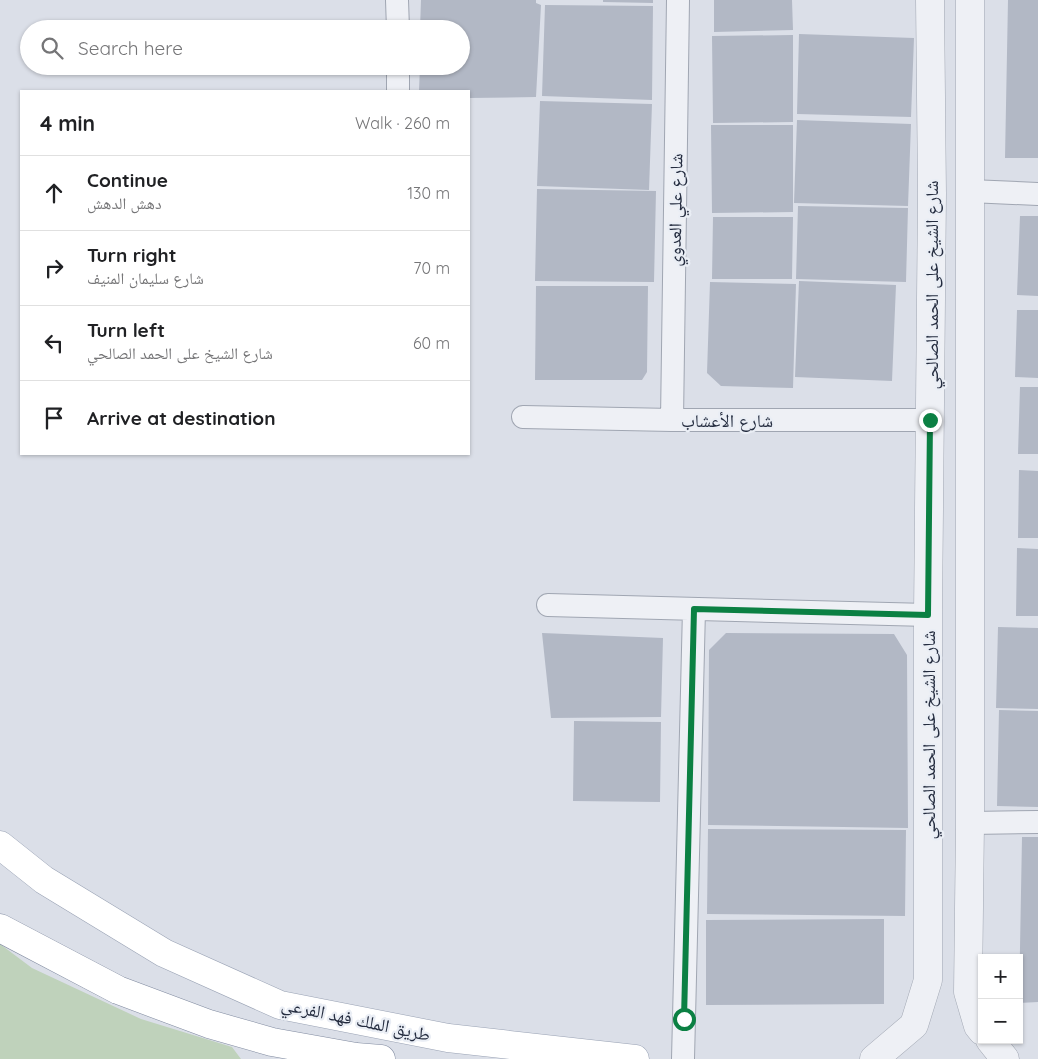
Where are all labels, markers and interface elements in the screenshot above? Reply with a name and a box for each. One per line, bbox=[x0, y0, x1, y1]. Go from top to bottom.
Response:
search box bbox=[20, 20, 470, 75]
icon: search bbox=[38, 34, 66, 62]
text: Search here bbox=[78, 36, 183, 60]
text: 4 min bbox=[40, 110, 95, 136]
text: Walk · 260 m bbox=[355, 113, 450, 133]
street label: شارع علي العدوي bbox=[663, 153, 691, 267]
text: Continue bbox=[87, 168, 168, 192]
icon: ahead bbox=[40, 179, 68, 207]
street label: شارع الشيخ على الحمد الصالحي bbox=[920, 180, 946, 390]
text: 130 m bbox=[407, 183, 450, 203]
text: دهش الدهش bbox=[87, 193, 162, 213]
text: Turn right bbox=[87, 243, 176, 267]
icon: right bbox=[40, 254, 68, 282]
text: 70 m bbox=[413, 258, 450, 278]
text: شارع سليمان المنيف bbox=[87, 268, 204, 288]
text: Turn left bbox=[87, 318, 165, 342]
icon: left bbox=[40, 329, 68, 357]
text: 60 m bbox=[413, 333, 450, 353]
text: شارع الشيخ على الحمد الصالحي bbox=[87, 343, 273, 363]
icon: arrive bbox=[40, 404, 68, 432]
text: Arrive at destination bbox=[87, 406, 276, 430]
street label: شارع الأعشاب bbox=[681, 409, 773, 432]
route end bbox=[919, 409, 942, 432]
street label: شارع الشيخ على الحمد الصالحي bbox=[917, 630, 943, 840]
map controls bbox=[978, 954, 1023, 1044]
button: + bbox=[978, 954, 1023, 999]
street label: طريق الملك فهد الفرعي bbox=[279, 992, 433, 1049]
button: − bbox=[978, 999, 1023, 1044]
route start bbox=[673, 1008, 696, 1031]

